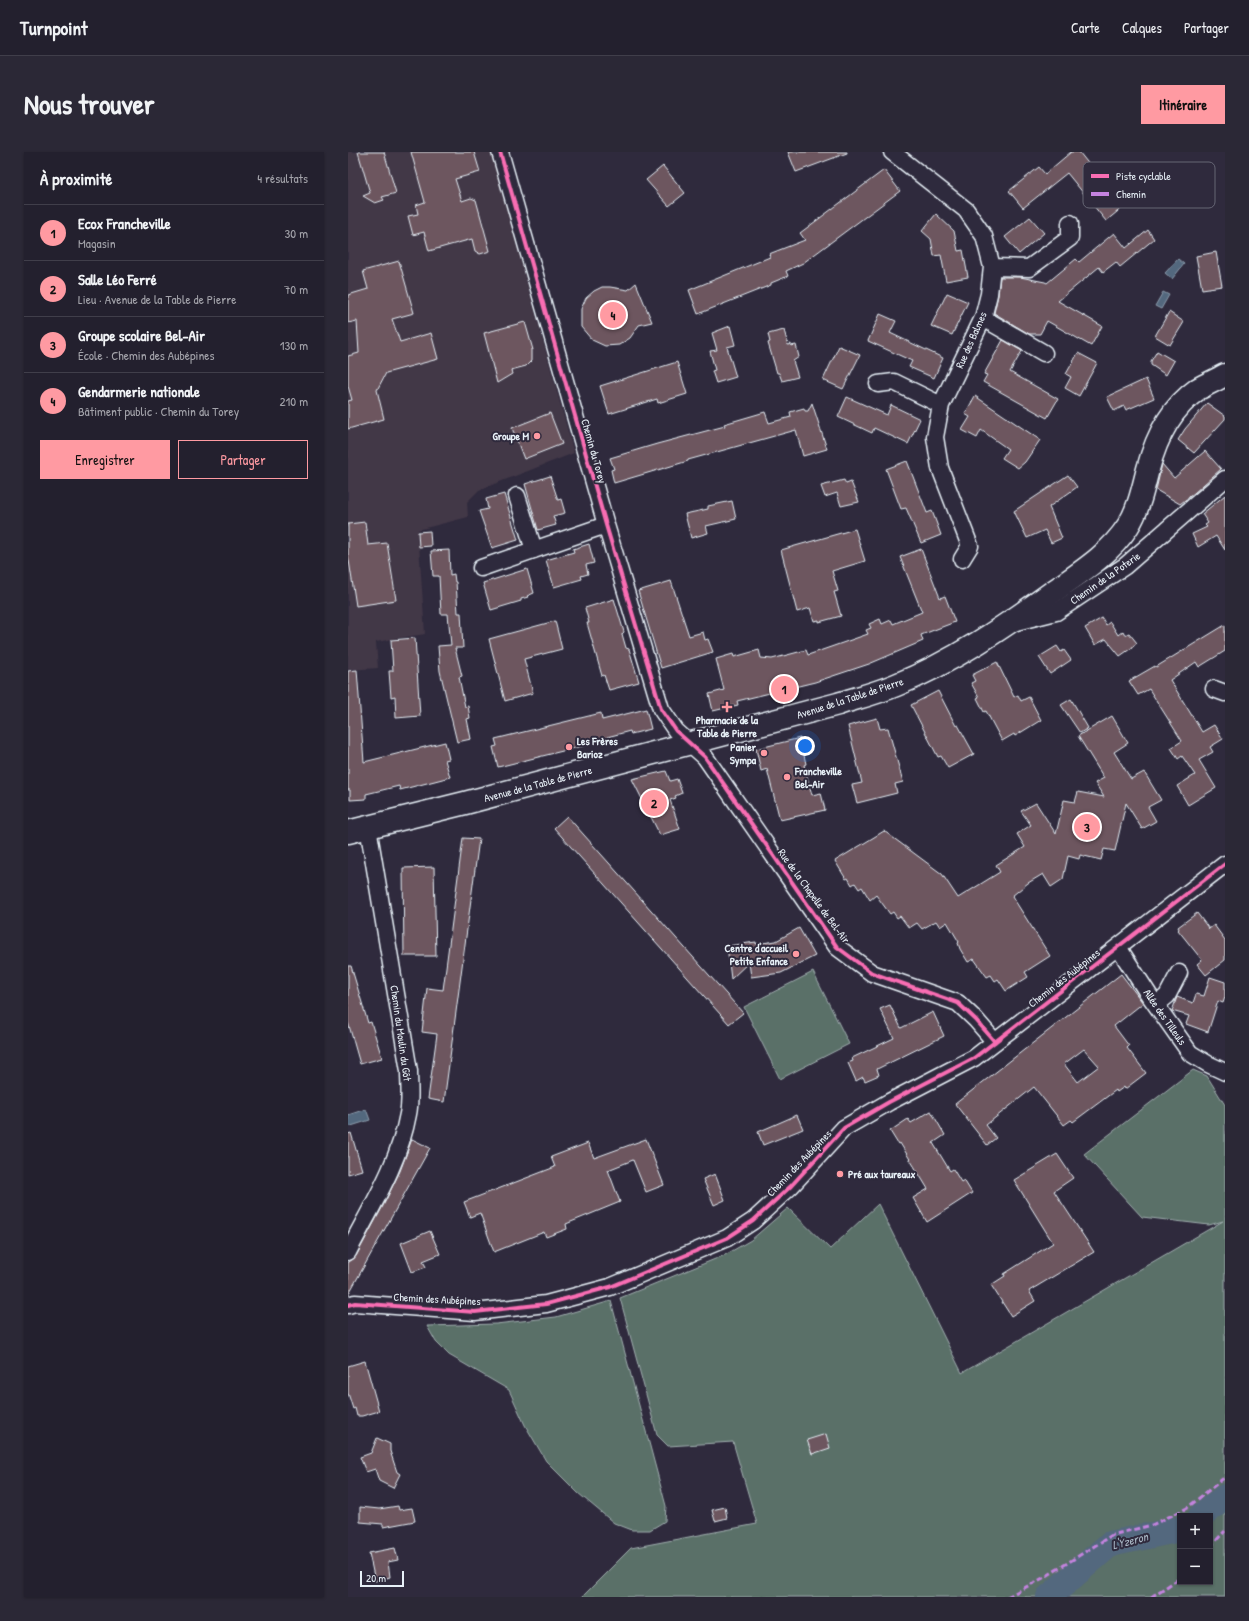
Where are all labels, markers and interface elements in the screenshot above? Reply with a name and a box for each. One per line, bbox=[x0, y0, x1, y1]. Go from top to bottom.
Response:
text: Turnpoint bbox=[20, 15, 88, 41]
text: Carte bbox=[1071, 18, 1100, 37]
text: Calques bbox=[1122, 18, 1162, 37]
text: Partager bbox=[1184, 18, 1229, 37]
text: Nous trouver bbox=[24, 85, 155, 123]
button: Itinéraire bbox=[1141, 85, 1225, 124]
legend bbox=[1083, 162, 1215, 208]
text: À proximité bbox=[40, 167, 112, 190]
text: 4 résultats bbox=[257, 169, 308, 187]
text: Piste cyclable bbox=[1116, 169, 1172, 183]
text: Chemin bbox=[1116, 187, 1146, 201]
text: Ecox Francheville bbox=[78, 213, 171, 234]
text: 1 bbox=[51, 224, 55, 242]
text: 30 m bbox=[285, 224, 308, 242]
text: Magasin bbox=[78, 234, 116, 252]
text: Salle Léo Ferré bbox=[78, 269, 157, 290]
text: 2 bbox=[50, 280, 56, 298]
text: 70 m bbox=[284, 280, 308, 298]
text: Lieu · Avenue de la Table de Pierre bbox=[78, 290, 236, 308]
pin: 4 bbox=[600, 300, 626, 330]
street label: Rue des Balmes bbox=[952, 309, 990, 371]
text: Groupe scolaire Bel-Air bbox=[78, 325, 205, 346]
text: 3 bbox=[50, 336, 56, 354]
text: 130 m bbox=[280, 336, 308, 354]
text: École · Chemin des Aubépines bbox=[78, 346, 214, 364]
text: Gendarmerie nationale bbox=[78, 381, 200, 402]
text: 4 bbox=[51, 392, 55, 410]
text: 210 m bbox=[280, 392, 308, 410]
text: Bâtiment public · Chemin du Torey bbox=[78, 402, 239, 420]
street label: Chemin du Torey bbox=[578, 417, 610, 485]
place label: Groupe M bbox=[492, 429, 529, 444]
marker: Groupe M bbox=[532, 431, 542, 441]
button: Enregistrer bbox=[40, 440, 170, 479]
button: Partager bbox=[178, 440, 308, 479]
street label: Chemin de la Poterie bbox=[1067, 548, 1143, 607]
pin: 1 bbox=[771, 674, 797, 704]
street label: Avenue de la Table de Pierre bbox=[795, 674, 906, 722]
marker: Pharmacie de la Table de Pierre bbox=[722, 702, 732, 712]
place label: Pharmacie de la Table de Pierre bbox=[696, 713, 759, 740]
place label: Les Frères Barioz bbox=[577, 734, 619, 761]
your location bbox=[795, 736, 815, 756]
place label: Panier Sympa bbox=[730, 740, 757, 768]
marker: Les Frères Barioz bbox=[564, 742, 574, 752]
marker: Panier Sympa bbox=[759, 748, 769, 758]
street label: Avenue de la Table de Pierre bbox=[482, 763, 594, 805]
place label: Francheville Bel-Air bbox=[794, 764, 843, 791]
marker: Francheville Bel-Air bbox=[782, 772, 792, 782]
pin: 2 bbox=[641, 788, 667, 818]
pin: 3 bbox=[1074, 812, 1100, 842]
street label: Rue de la Chapelle de Bel-Air bbox=[775, 846, 853, 947]
place label: Centre d'accueil Petite Enfance bbox=[725, 941, 789, 968]
street label: Chemin des Aubépines bbox=[1025, 946, 1103, 1010]
marker: Centre d'accueil Petite Enfance bbox=[791, 949, 801, 959]
street label: Chemin du Moulin du Gôt bbox=[387, 984, 415, 1082]
street label: Allée des Tilleuls bbox=[1141, 986, 1189, 1048]
street label: Chemin des Aubépines bbox=[764, 1127, 834, 1199]
place label: Pré aux taureaux bbox=[848, 1167, 915, 1181]
marker: Pré aux taureaux bbox=[835, 1169, 845, 1179]
street label: Chemin des Aubépines bbox=[393, 1290, 481, 1308]
map controls bbox=[1177, 1513, 1213, 1585]
button: + bbox=[1177, 1513, 1213, 1549]
water label: L'Yzeron bbox=[1110, 1527, 1151, 1553]
button: − bbox=[1177, 1549, 1213, 1585]
scale bar bbox=[360, 1569, 404, 1588]
text: 20 m bbox=[366, 1571, 386, 1585]

